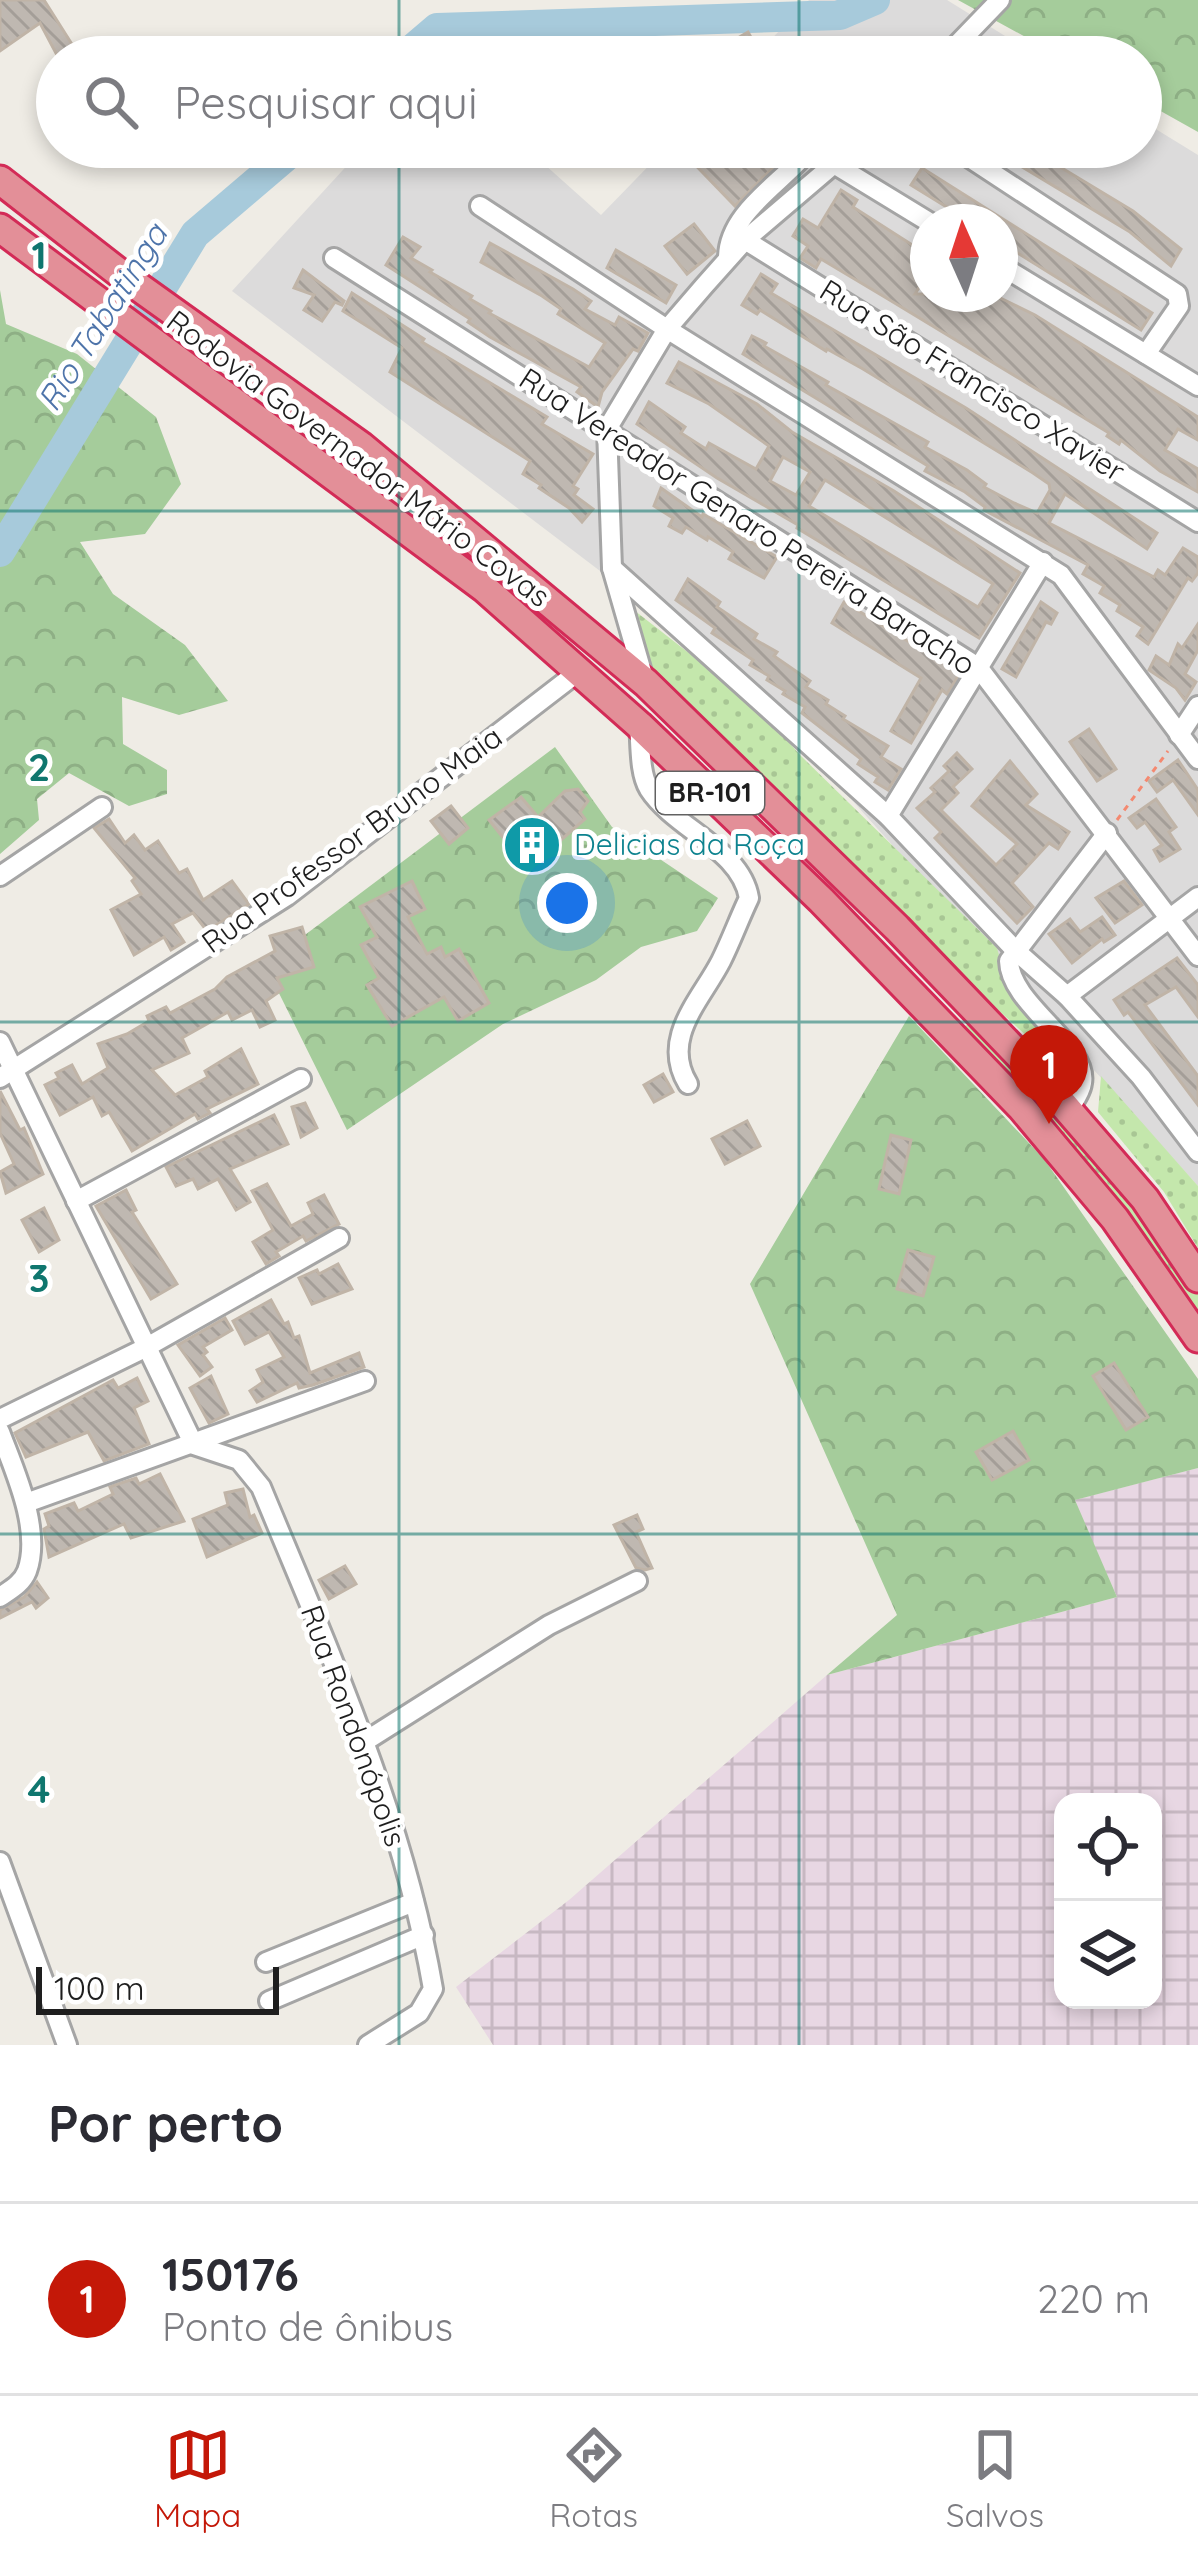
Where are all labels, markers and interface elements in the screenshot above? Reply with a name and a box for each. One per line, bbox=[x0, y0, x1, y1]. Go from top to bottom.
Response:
search box bbox=[36, 36, 1162, 168]
icon: search bbox=[78, 69, 144, 135]
text: Pesquisar aqui bbox=[174, 74, 478, 130]
north arrow bbox=[910, 204, 1018, 312]
water label: Rio Tabatinga bbox=[28, 214, 176, 418]
text: 1 bbox=[31, 230, 47, 279]
street label: Rua São Francisco Xavier bbox=[813, 271, 1133, 490]
street label: Rodovia Governador Mário Covas bbox=[159, 301, 558, 615]
street label: Rua Vereador Genaro Pereira Baracho bbox=[512, 359, 983, 683]
street label: Rua Professor Bruno Maia bbox=[194, 717, 509, 961]
text: 2 bbox=[28, 742, 50, 791]
road number: BR-101 bbox=[656, 772, 764, 814]
building icon: Delicias da Roça bbox=[501, 814, 563, 876]
place label: Delicias da Roça bbox=[574, 825, 805, 863]
your location bbox=[537, 873, 597, 933]
pin: 1 bbox=[1010, 1025, 1088, 1124]
text: 3 bbox=[29, 1253, 49, 1302]
street label: Rua Rondonópolis bbox=[293, 1600, 415, 1852]
text: 4 bbox=[28, 1764, 50, 1813]
map controls bbox=[1054, 1793, 1162, 2009]
button: locate bbox=[1054, 1793, 1162, 1901]
button: layers bbox=[1054, 1901, 1162, 2009]
scale bar bbox=[36, 1961, 279, 2014]
text: 100 m bbox=[54, 1967, 145, 2008]
text: Por perto bbox=[48, 2091, 283, 2155]
text: 150176 bbox=[162, 2246, 299, 2302]
text: 1 bbox=[79, 2274, 95, 2323]
text: 220 m bbox=[1037, 2274, 1150, 2323]
text: Ponto de ônibus bbox=[162, 2302, 453, 2351]
tab: Mapa bbox=[154, 2422, 241, 2535]
tab: Rotas bbox=[549, 2422, 638, 2535]
tab: Salvos bbox=[946, 2422, 1044, 2535]

